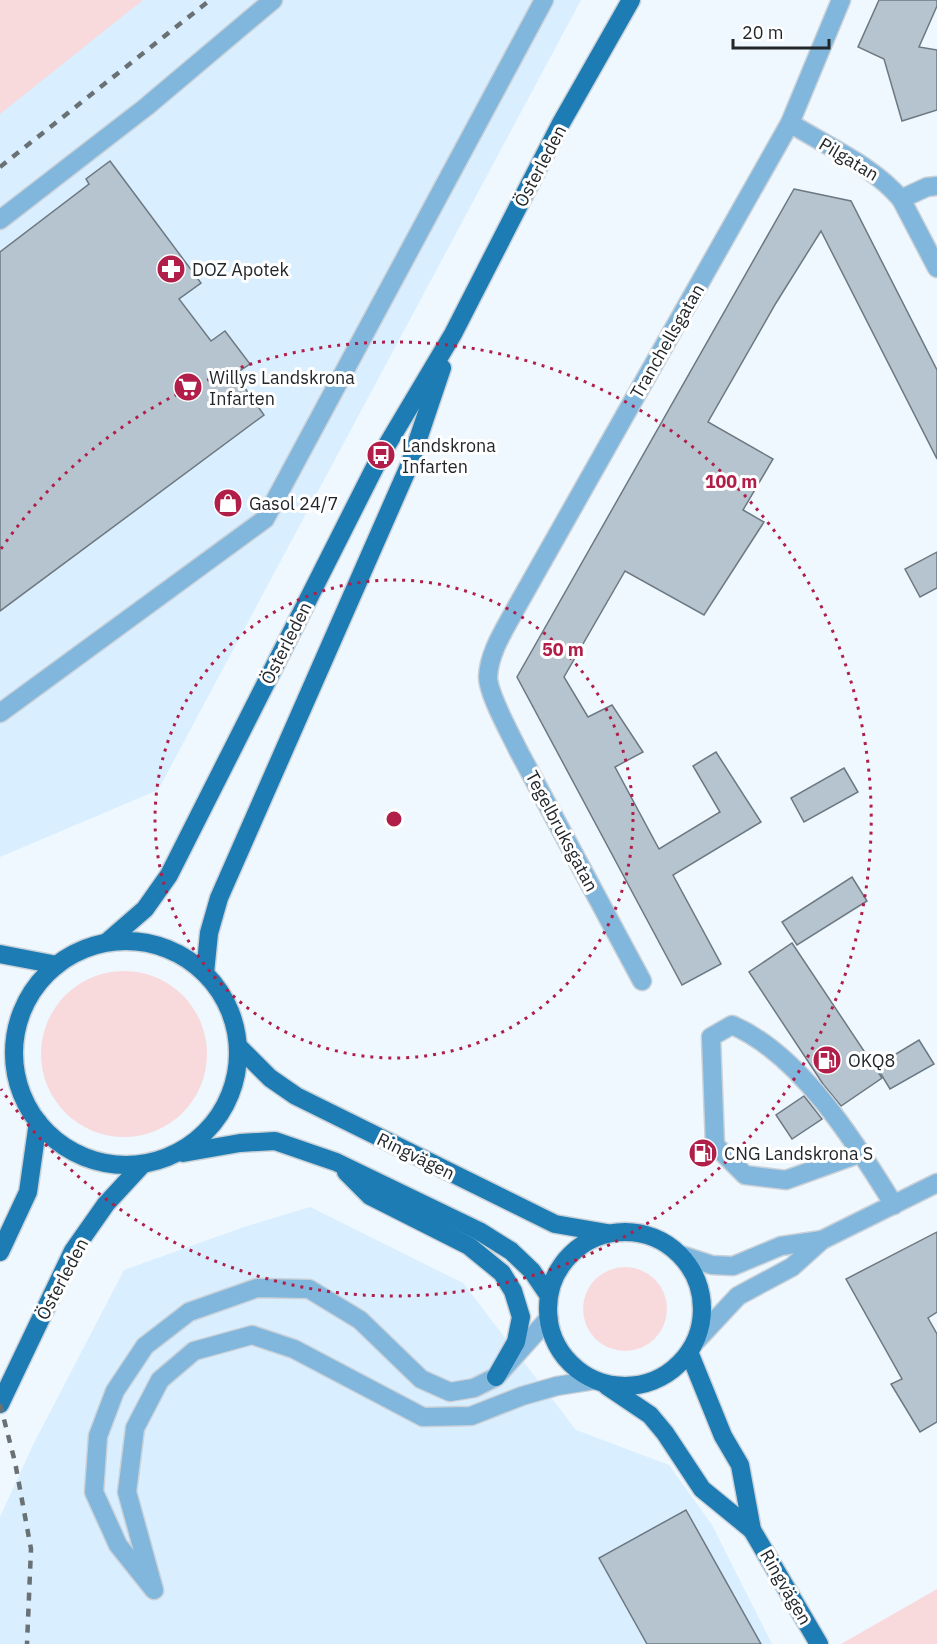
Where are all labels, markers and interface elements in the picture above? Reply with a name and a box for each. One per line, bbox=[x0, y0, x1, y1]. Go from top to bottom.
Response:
scale bar bbox=[733, 12, 829, 50]
text: 20 m bbox=[742, 21, 784, 44]
street label: Österleden bbox=[509, 121, 571, 211]
street label: Pilgatan bbox=[815, 132, 883, 186]
pharmacy icon: DOZ Apotek bbox=[155, 253, 187, 285]
place label: DOZ Apotek bbox=[192, 258, 289, 281]
street label: Tranchellsgatan bbox=[625, 280, 709, 402]
place label: Willys Landskrona Infarten bbox=[209, 366, 355, 410]
supermarket icon: Willys Landskrona Infarten bbox=[172, 371, 204, 403]
place label: Landskrona Infarten bbox=[402, 434, 496, 478]
bus stop icon: Landskrona Infarten bbox=[365, 439, 397, 471]
text: 100 m bbox=[705, 470, 757, 493]
shop icon: Gasol 24/7 bbox=[212, 487, 244, 519]
place label: Gasol 24/7 bbox=[249, 492, 338, 515]
street label: Österleden bbox=[255, 598, 317, 688]
text: 50 m bbox=[542, 638, 584, 661]
street label: Tegelbruksgatan bbox=[520, 767, 604, 895]
centre of rings bbox=[384, 809, 404, 829]
fuel station icon: OKQ8 bbox=[811, 1044, 843, 1076]
place label: OKQ8 bbox=[848, 1049, 895, 1072]
street label: Ringvägen bbox=[373, 1127, 459, 1185]
fuel station icon: CNG Landskrona S bbox=[687, 1137, 719, 1169]
place label: CNG Landskrona S bbox=[724, 1142, 873, 1165]
street label: Österleden bbox=[31, 1234, 93, 1324]
street label: Ringvägen bbox=[755, 1545, 817, 1629]

